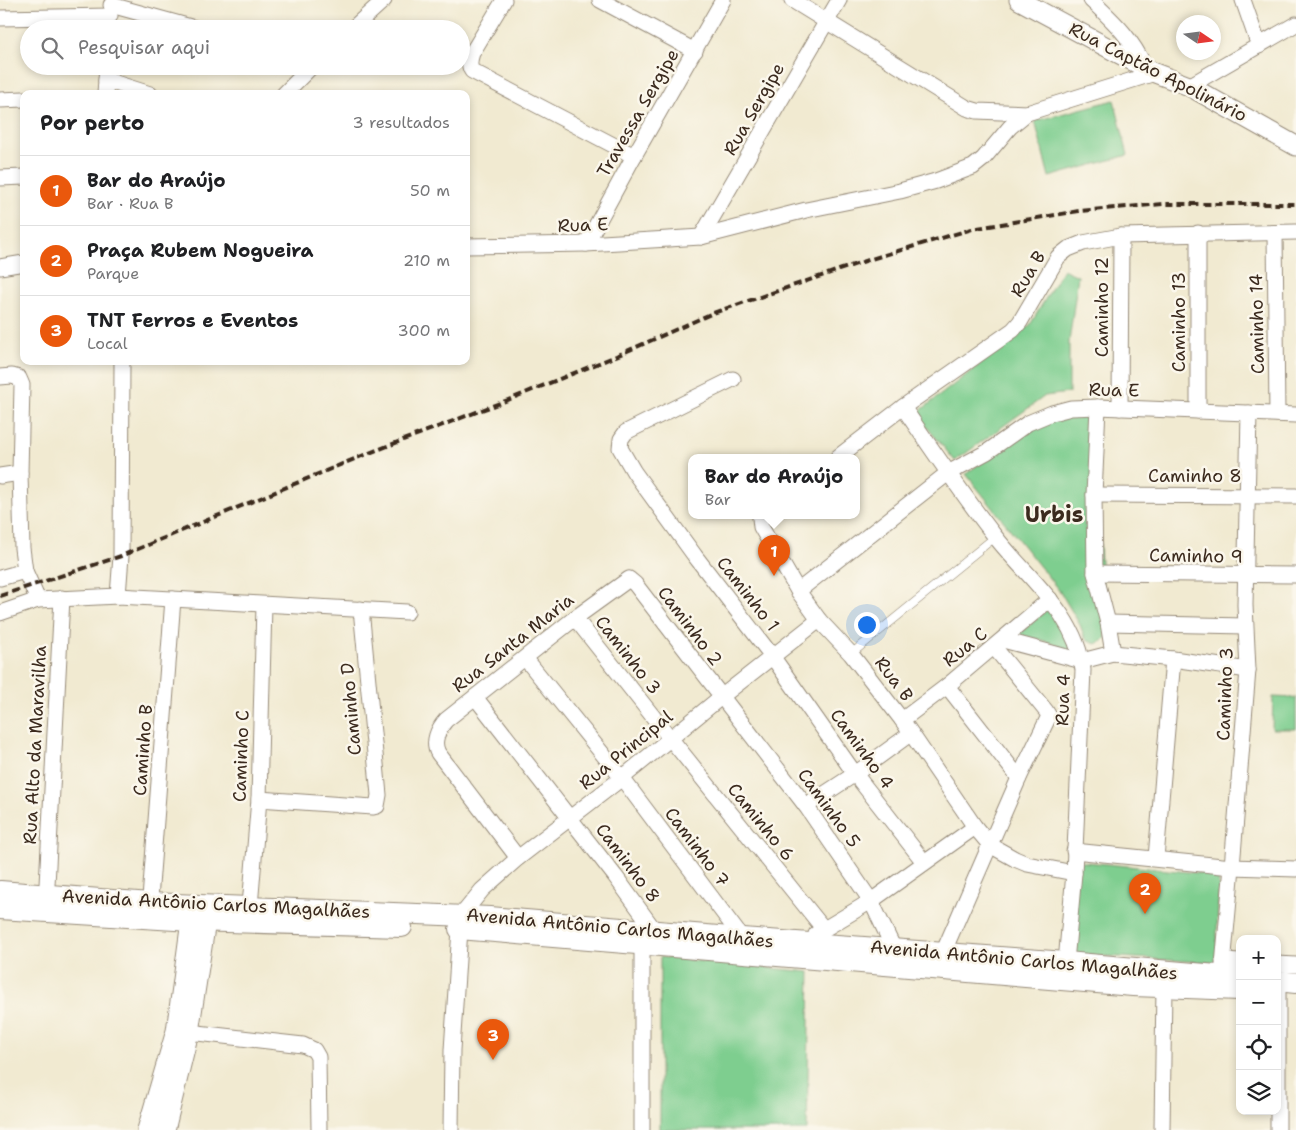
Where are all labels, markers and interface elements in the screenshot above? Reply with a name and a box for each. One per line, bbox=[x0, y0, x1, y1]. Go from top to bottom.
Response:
north arrow bbox=[1176, 15, 1221, 60]
street label: Rua Captão Apolinário bbox=[1065, 17, 1251, 127]
search box bbox=[20, 20, 470, 75]
icon: search bbox=[38, 34, 66, 62]
text: Pesquisar aqui bbox=[78, 35, 210, 60]
street label: Travessa Sergipe bbox=[591, 44, 685, 182]
street label: Rua Sergipe bbox=[718, 58, 790, 160]
text: Por perto bbox=[40, 109, 144, 137]
text: 3 resultados bbox=[352, 112, 450, 133]
text: Bar do Araújo bbox=[87, 168, 226, 193]
text: 1 bbox=[52, 180, 60, 201]
text: 50 m bbox=[410, 180, 450, 201]
text: Bar · Rua B bbox=[87, 193, 174, 214]
street label: Rua E bbox=[557, 212, 609, 238]
text: Praça Rubem Nogueira bbox=[87, 238, 314, 263]
street label: Rua B bbox=[1005, 246, 1051, 302]
text: 2 bbox=[50, 250, 62, 271]
text: 210 m bbox=[403, 250, 450, 271]
street label: Caminho 12 bbox=[1090, 257, 1114, 357]
text: Parque bbox=[87, 263, 139, 284]
street label: Caminho 13 bbox=[1167, 272, 1191, 372]
street label: Caminho 14 bbox=[1244, 274, 1270, 374]
text: TNT Ferros e Eventos bbox=[87, 308, 298, 333]
text: 3 bbox=[50, 320, 62, 341]
text: 300 m bbox=[398, 320, 450, 341]
text: Local bbox=[87, 333, 128, 354]
street label: Rua E bbox=[1088, 378, 1140, 402]
popup bbox=[688, 454, 860, 519]
text: Bar do Araújo bbox=[705, 464, 843, 489]
street label: Caminho 8 bbox=[1148, 464, 1242, 488]
text: Bar bbox=[705, 489, 731, 510]
district label: Urbis bbox=[1025, 500, 1083, 529]
pin: 1 bbox=[758, 535, 790, 576]
street label: Caminho 9 bbox=[1149, 543, 1243, 569]
street label: Caminho 1 bbox=[712, 552, 784, 636]
street label: Caminho 2 bbox=[652, 581, 728, 671]
street label: Rua Santa Maria bbox=[447, 588, 579, 698]
street label: Caminho 3 bbox=[590, 611, 666, 699]
your location bbox=[854, 612, 880, 638]
street label: Rua C bbox=[938, 622, 992, 672]
street label: Rua Alto da Maravilha bbox=[18, 645, 52, 845]
street label: Caminho 3 bbox=[1211, 647, 1239, 741]
street label: Rua B bbox=[869, 652, 919, 706]
street label: Caminho D bbox=[335, 662, 367, 756]
street label: Rua 4 bbox=[1050, 674, 1076, 726]
street label: Caminho B bbox=[128, 703, 158, 797]
street label: Caminho 4 bbox=[825, 704, 899, 794]
street label: Rua Principal bbox=[574, 705, 678, 795]
street label: Caminho C bbox=[227, 710, 255, 802]
street label: Caminho 5 bbox=[792, 764, 866, 852]
street label: Caminho 6 bbox=[722, 778, 800, 866]
street label: Caminho 7 bbox=[659, 802, 735, 892]
street label: Caminho 8 bbox=[590, 818, 666, 908]
pin: 2 bbox=[1129, 873, 1161, 914]
street label: Avenida Antônio Carlos Magalhães bbox=[61, 884, 371, 924]
street label: Avenida Antônio Carlos Magalhães bbox=[465, 903, 775, 953]
street label: Avenida Antônio Carlos Magalhães bbox=[869, 935, 1179, 985]
map controls bbox=[1236, 935, 1281, 1115]
button: + bbox=[1236, 935, 1281, 980]
button: − bbox=[1236, 980, 1281, 1025]
pin: 3 bbox=[477, 1019, 509, 1060]
button: locate bbox=[1236, 1025, 1281, 1070]
button: layers bbox=[1236, 1070, 1281, 1115]

